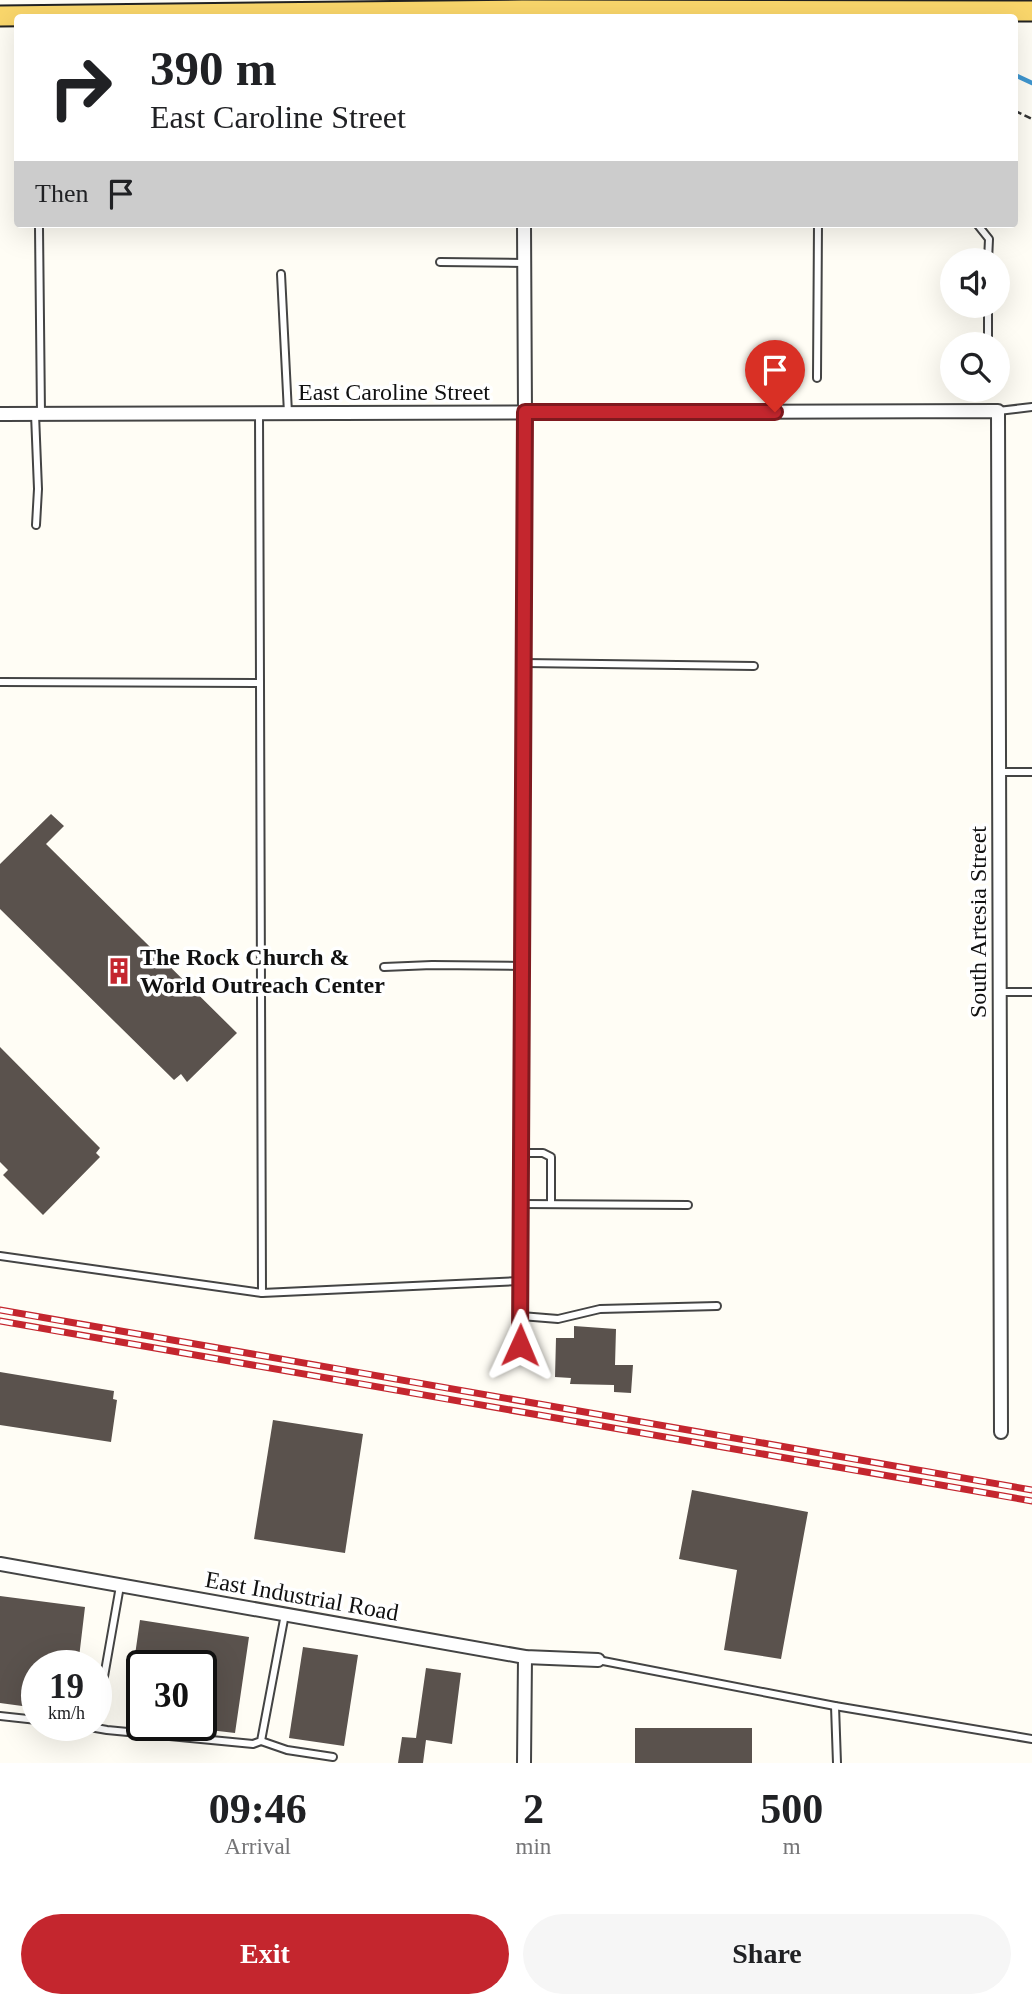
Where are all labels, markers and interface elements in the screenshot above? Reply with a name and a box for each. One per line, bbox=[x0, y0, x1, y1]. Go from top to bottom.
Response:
text: 390 m bbox=[150, 41, 277, 96]
icon: right bbox=[35, 42, 126, 133]
text: East Caroline Street bbox=[150, 99, 406, 135]
icon: arrive bbox=[102, 175, 140, 213]
text: Then bbox=[35, 179, 88, 208]
map controls bbox=[940, 248, 1010, 402]
button: sound bbox=[940, 248, 1010, 318]
button: search bbox=[940, 332, 1010, 402]
pin bbox=[745, 340, 805, 412]
icon: arrive bbox=[756, 351, 794, 389]
street label: East Caroline Street bbox=[298, 379, 490, 405]
street label: South Artesia Street bbox=[965, 826, 991, 1018]
place label: The Rock Church & World Outreach Center bbox=[140, 944, 385, 998]
building icon: The Rock Church & World Outreach Center bbox=[104, 956, 134, 986]
position arrow bbox=[483, 1308, 557, 1382]
street label: East Industrial Road bbox=[203, 1566, 401, 1626]
speed limit sign: 30 bbox=[126, 1650, 217, 1741]
text: 19 bbox=[49, 1667, 84, 1706]
text: km/h bbox=[48, 1703, 85, 1723]
text: 09:46 bbox=[209, 1786, 307, 1832]
text: 2 bbox=[523, 1786, 544, 1832]
text: 500 bbox=[760, 1786, 823, 1832]
text: Arrival bbox=[225, 1834, 291, 1859]
text: min bbox=[516, 1834, 551, 1859]
text: m bbox=[783, 1834, 801, 1859]
button: Exit bbox=[21, 1914, 509, 1994]
button: Share bbox=[523, 1914, 1011, 1994]

